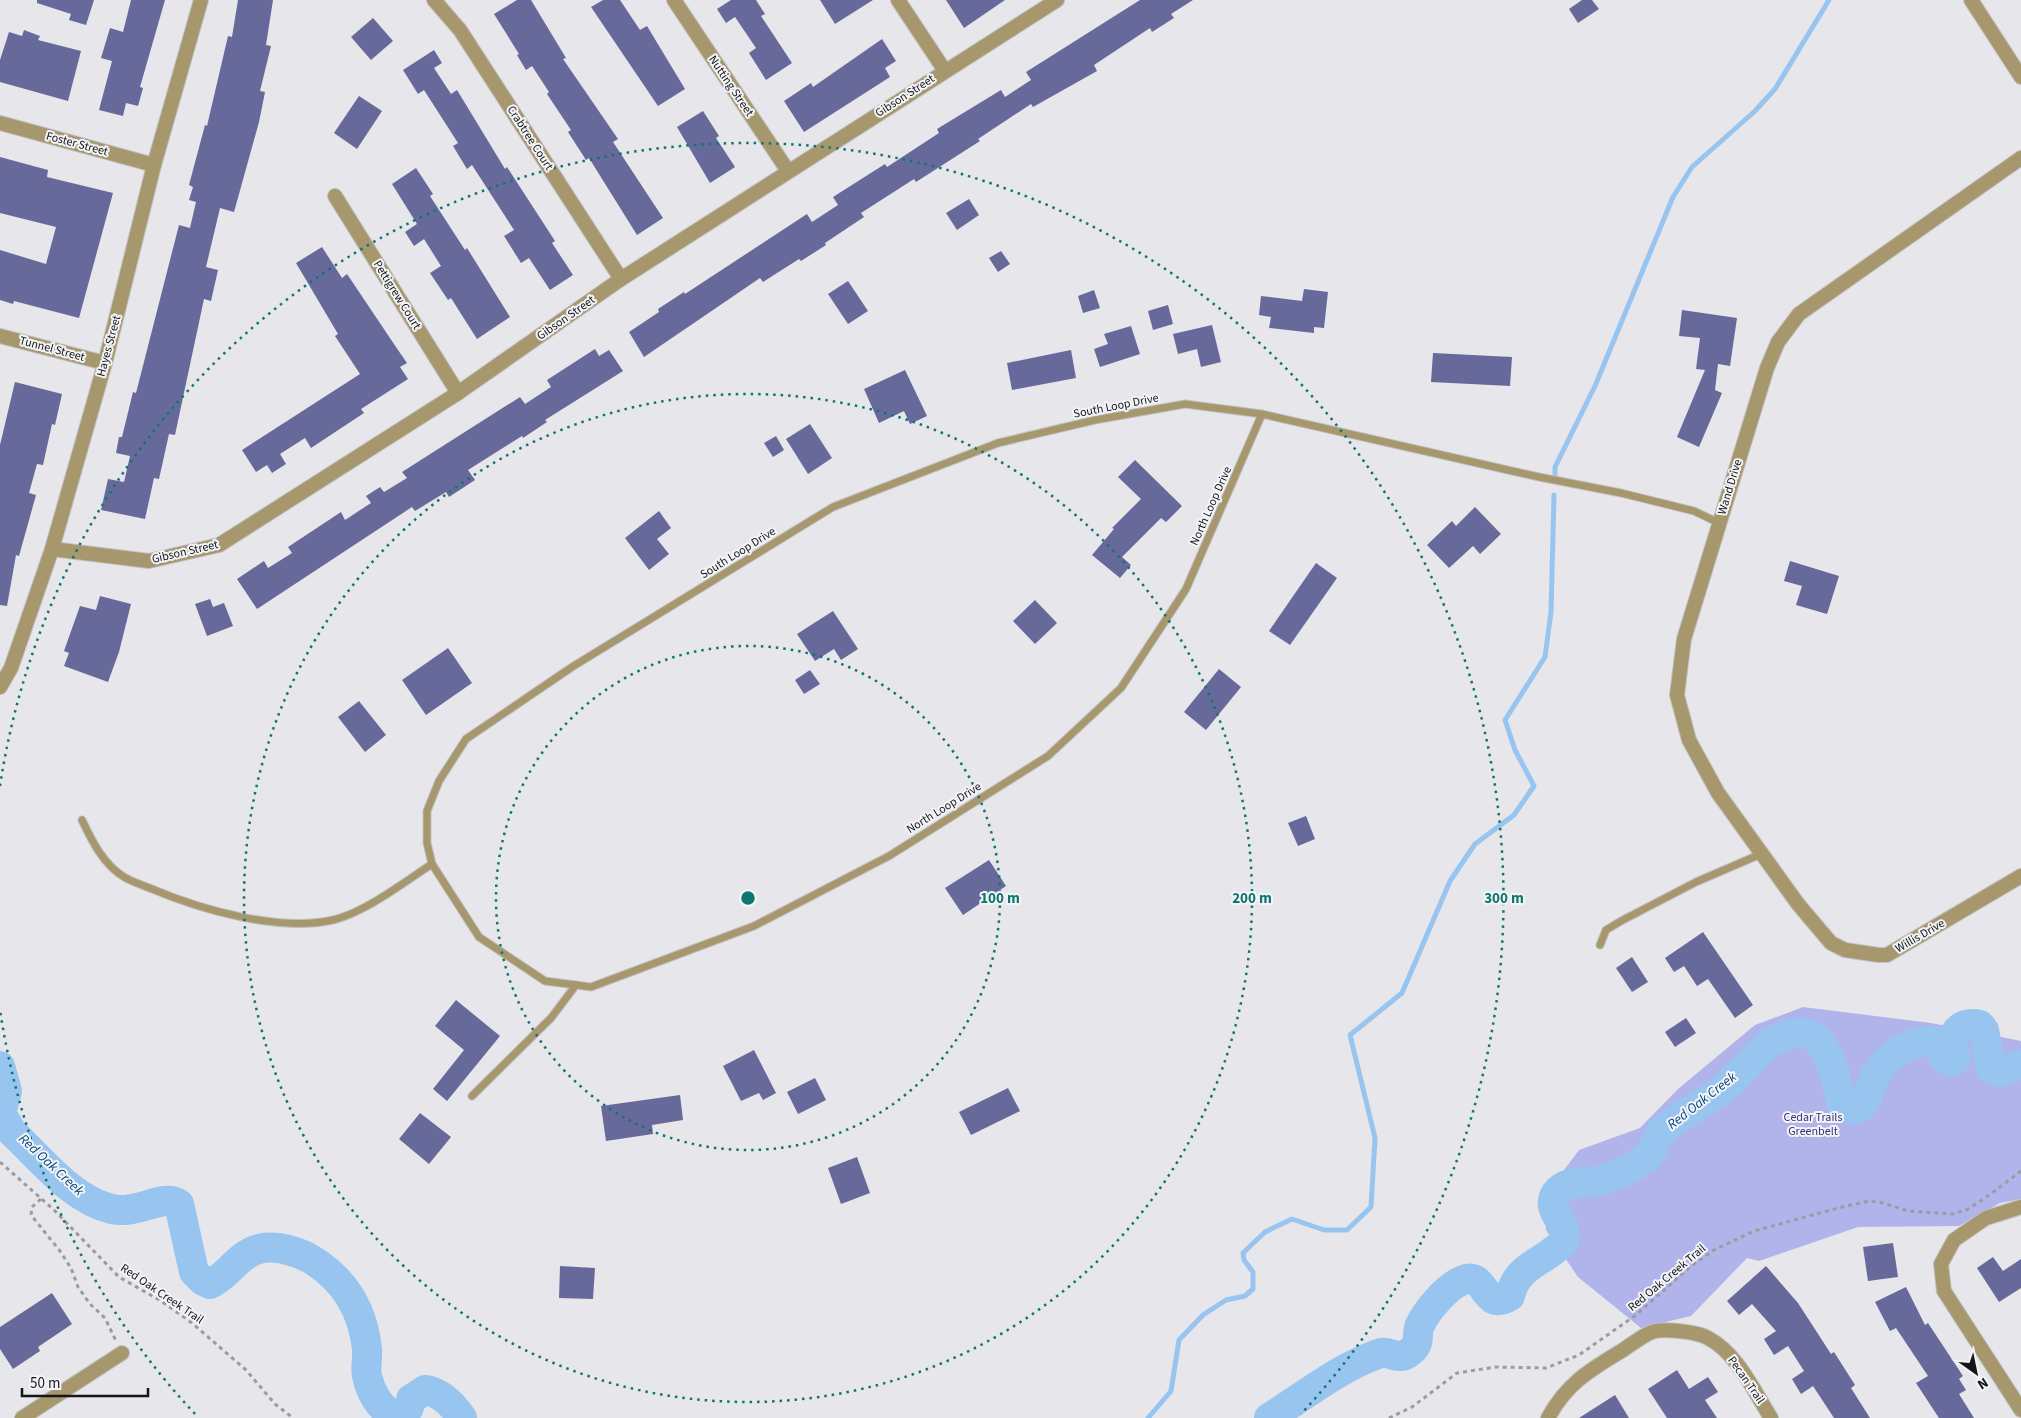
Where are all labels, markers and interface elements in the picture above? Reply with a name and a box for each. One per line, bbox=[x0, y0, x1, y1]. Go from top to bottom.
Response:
street label: Nutting Street bbox=[704, 52, 758, 120]
street label: Gibson Street bbox=[872, 70, 938, 122]
street label: Crabtree Court bbox=[503, 102, 557, 174]
street label: Foster Street bbox=[44, 128, 110, 160]
street label: Pettigrew Court bbox=[369, 257, 425, 333]
street label: Gibson Street bbox=[533, 292, 599, 344]
street label: Hayes Street bbox=[93, 313, 125, 379]
street label: Tunnel Street bbox=[17, 332, 87, 366]
street label: South Loop Drive bbox=[1072, 389, 1160, 423]
street label: Wand Drive bbox=[1714, 457, 1746, 517]
street label: North Loop Drive bbox=[1186, 464, 1236, 548]
street label: South Loop Drive bbox=[697, 523, 779, 583]
street label: Gibson Street bbox=[150, 536, 220, 568]
street label: North Loop Drive bbox=[903, 778, 985, 838]
text: 100 m bbox=[980, 888, 1020, 909]
text: 200 m bbox=[1232, 888, 1272, 909]
text: 300 m bbox=[1484, 888, 1524, 909]
centre of rings bbox=[739, 889, 757, 907]
street label: Willis Drive bbox=[1892, 915, 1948, 957]
water label: Red Oak Creek bbox=[1663, 1067, 1741, 1134]
park label: Cedar Trails Greenbelt bbox=[1784, 1109, 1842, 1140]
water label: Red Oak Creek bbox=[14, 1129, 88, 1201]
street label: Red Oak Creek Trail bbox=[1624, 1240, 1710, 1316]
street label: Red Oak Creek Trail bbox=[117, 1260, 207, 1328]
north arrow bbox=[1951, 1348, 2001, 1398]
street label: Pecan Trail bbox=[1723, 1353, 1769, 1407]
scale bar bbox=[22, 1366, 149, 1398]
text: N bbox=[1973, 1372, 1992, 1394]
text: 50 m bbox=[30, 1373, 60, 1394]

